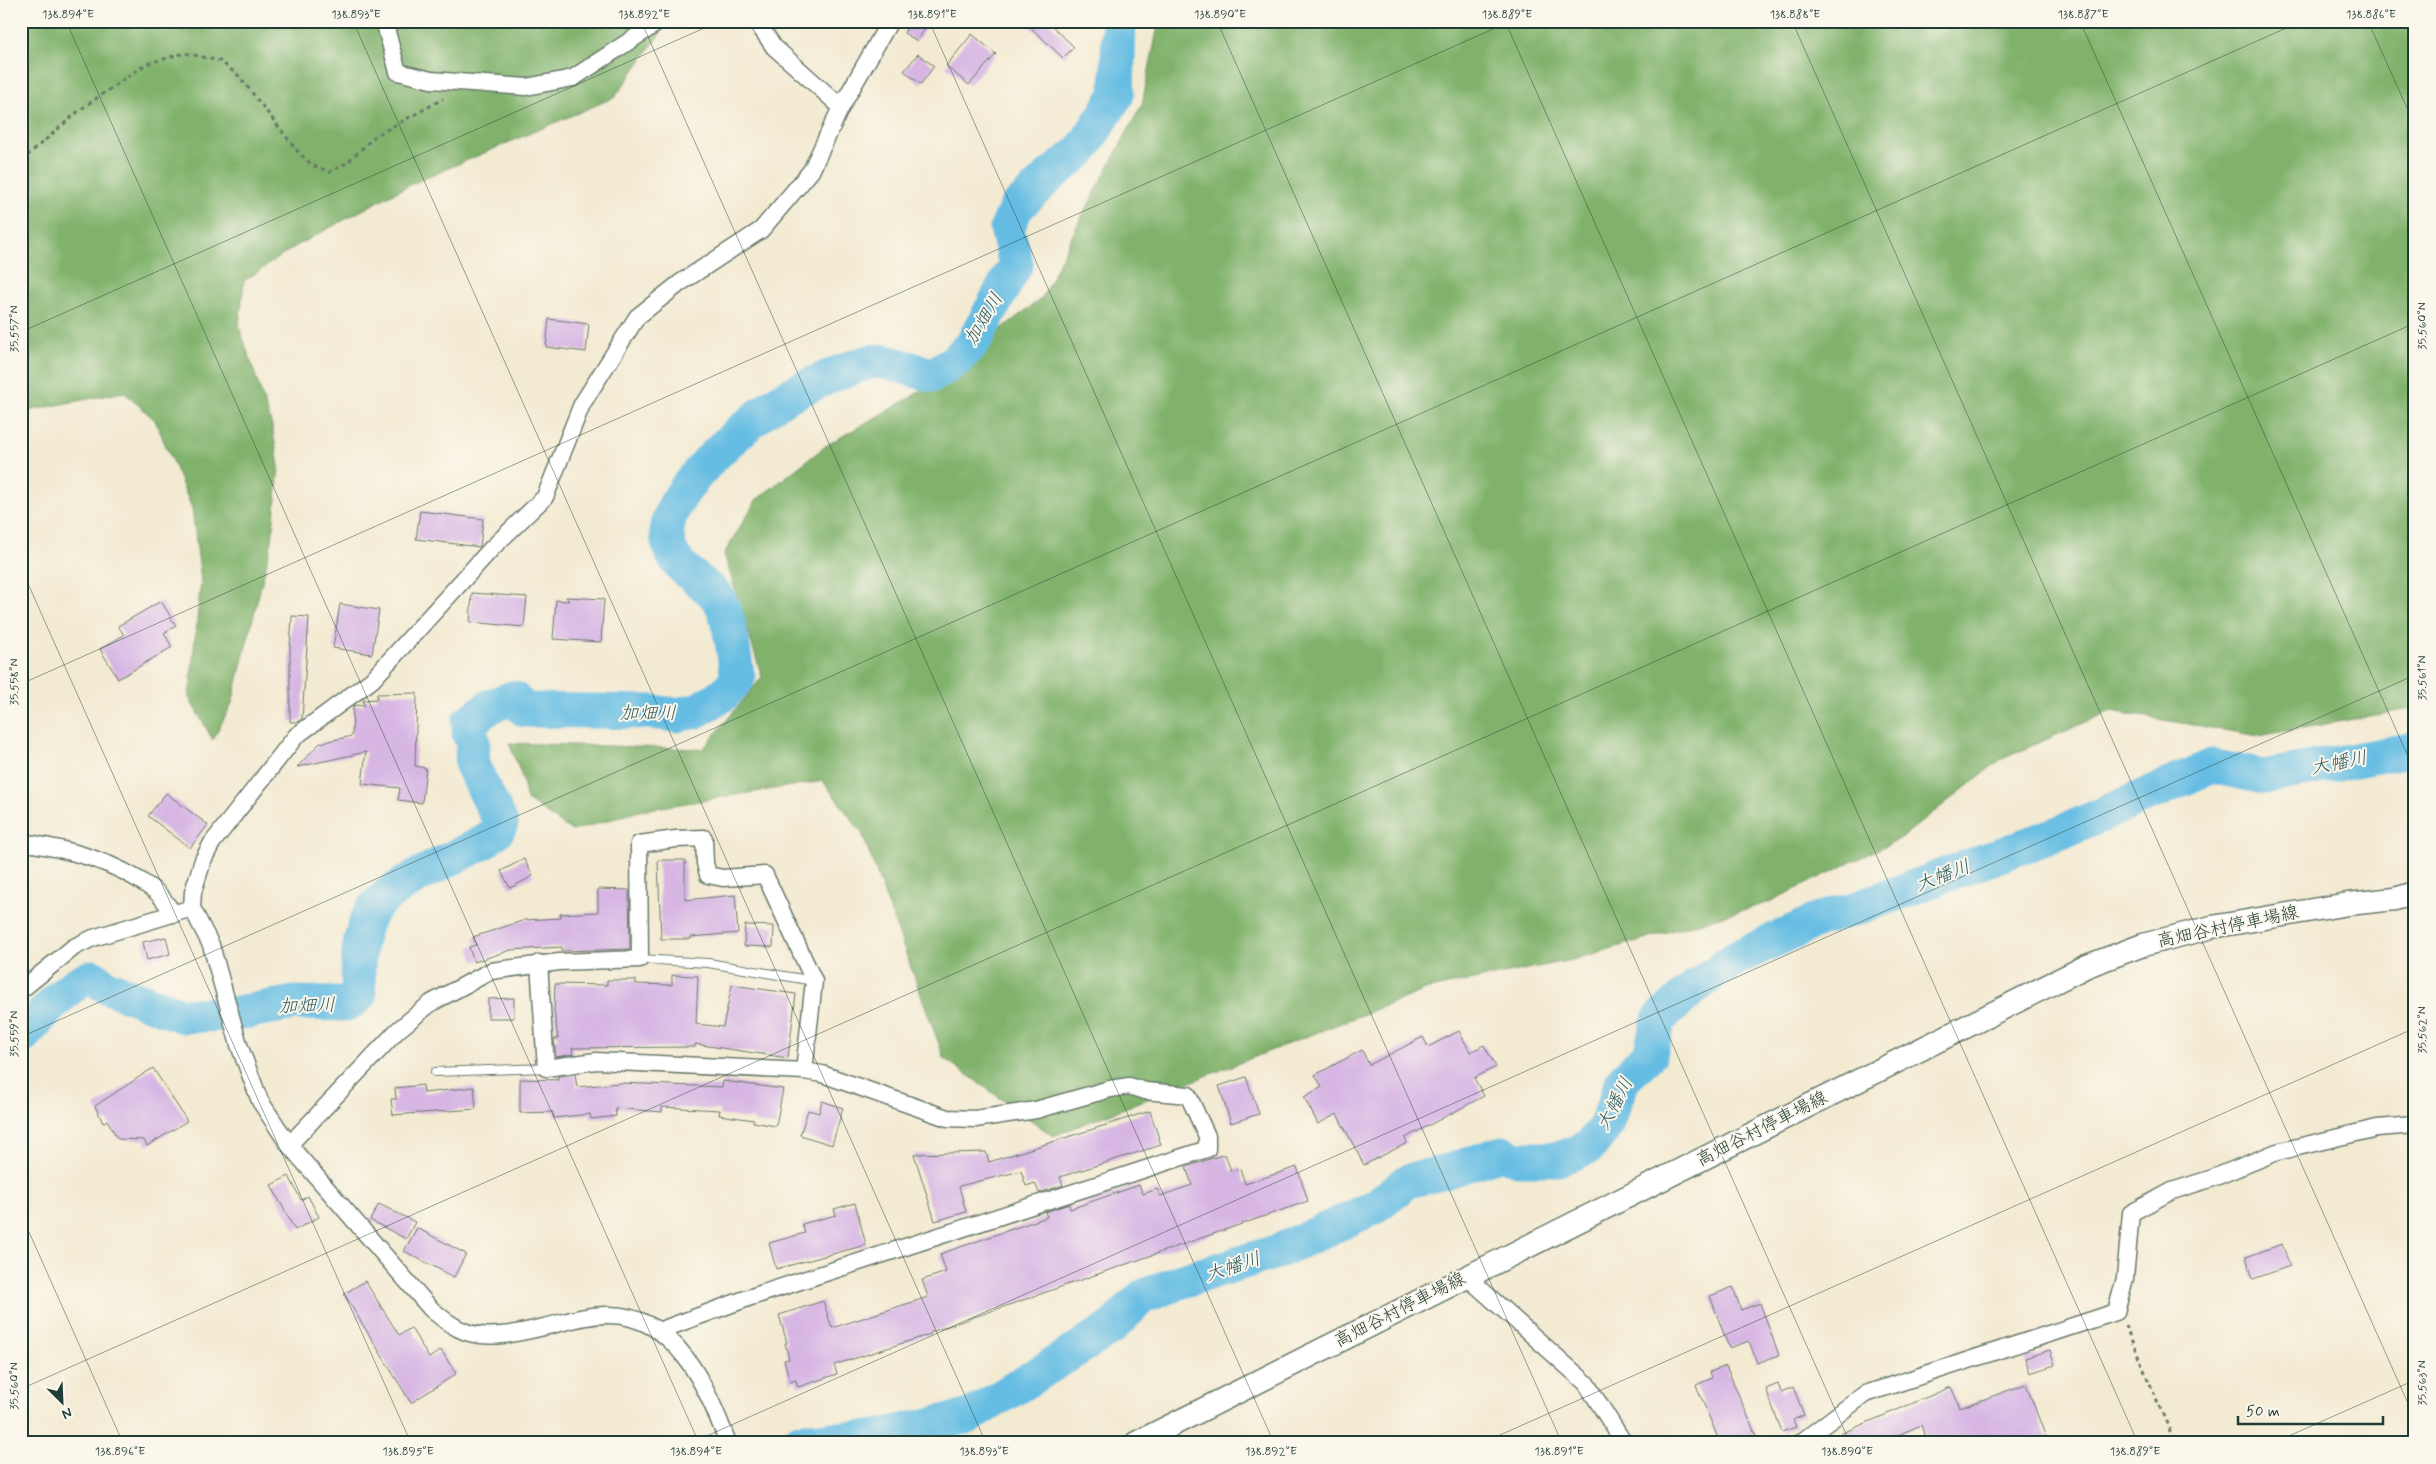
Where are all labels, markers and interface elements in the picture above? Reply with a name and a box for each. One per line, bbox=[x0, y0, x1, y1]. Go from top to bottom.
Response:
text: 138.894°E bbox=[42, 7, 94, 23]
text: 138.893°E bbox=[331, 7, 381, 23]
text: 138.892°E bbox=[618, 7, 670, 23]
text: 138.891°E bbox=[907, 7, 957, 23]
text: 138.890°E bbox=[1194, 7, 1246, 23]
text: 138.889°E bbox=[1482, 7, 1532, 23]
text: 138.888°E bbox=[1770, 7, 1820, 23]
text: 138.887°E bbox=[2058, 7, 2108, 23]
text: 138.886°E bbox=[2346, 7, 2396, 23]
water label: 加畑川 bbox=[959, 288, 1009, 350]
text: 35.560°N bbox=[2415, 302, 2431, 350]
text: 35.557°N bbox=[7, 306, 23, 352]
text: 35.561°N bbox=[2415, 655, 2431, 701]
text: 35.558°N bbox=[7, 659, 23, 705]
water label: 加畑川 bbox=[619, 701, 677, 726]
water label: 大幡川 bbox=[2309, 745, 2369, 781]
water label: 大幡川 bbox=[1912, 854, 1974, 898]
street label: 高畑谷村停車場線 bbox=[2155, 900, 2301, 954]
water label: 加畑川 bbox=[278, 993, 336, 1019]
text: 35.562°N bbox=[2415, 1006, 2431, 1054]
text: 35.559°N bbox=[7, 1011, 23, 1057]
water label: 大幡川 bbox=[1591, 1073, 1639, 1135]
street label: 高畑谷村停車場線 bbox=[1692, 1086, 1832, 1172]
water label: 大幡川 bbox=[1202, 1246, 1264, 1288]
street label: 高畑谷村停車場線 bbox=[1330, 1267, 1470, 1353]
text: 35.563°N bbox=[2415, 1360, 2431, 1406]
text: 35.560°N bbox=[7, 1362, 23, 1410]
north arrow bbox=[38, 1376, 88, 1426]
scale bar bbox=[2238, 1394, 2384, 1426]
text: 50 m bbox=[2246, 1402, 2280, 1422]
text: N bbox=[59, 1403, 75, 1423]
text: 138.896°E bbox=[95, 1444, 145, 1460]
text: 138.895°E bbox=[382, 1444, 434, 1460]
text: 138.894°E bbox=[670, 1444, 722, 1460]
text: 138.893°E bbox=[959, 1444, 1009, 1460]
text: 138.892°E bbox=[1245, 1444, 1297, 1460]
text: 138.891°E bbox=[1534, 1444, 1584, 1460]
text: 138.890°E bbox=[1821, 1444, 1873, 1460]
text: 138.889°E bbox=[2110, 1444, 2160, 1460]

